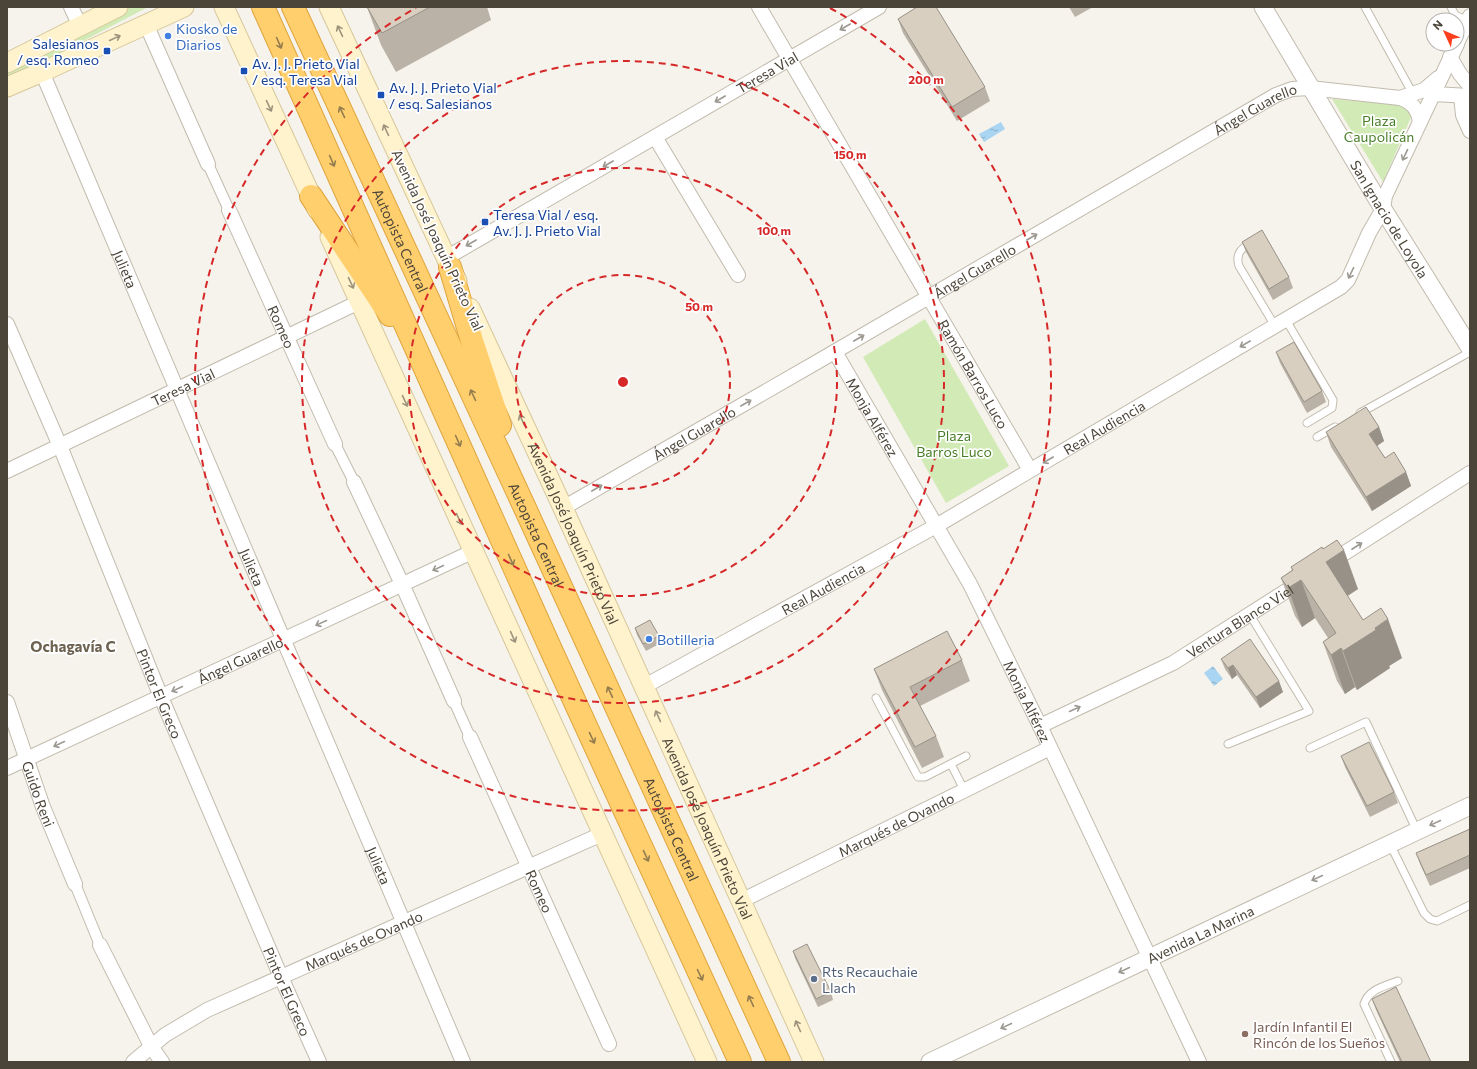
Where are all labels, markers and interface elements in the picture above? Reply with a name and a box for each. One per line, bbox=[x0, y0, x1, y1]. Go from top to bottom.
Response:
north arrow bbox=[1425, 12, 1465, 52]
text: N bbox=[1430, 17, 1445, 32]
place label: Kiosko de Diarios bbox=[176, 20, 237, 53]
one-way arrow bbox=[839, 23, 851, 31]
one-way arrow bbox=[336, 25, 343, 37]
marker: Kiosko de Diarios bbox=[163, 31, 173, 41]
one-way arrow bbox=[109, 34, 121, 41]
place label: Salesianos / esq. Romeo bbox=[17, 35, 99, 68]
one-way arrow bbox=[276, 36, 283, 48]
marker: Salesianos / esq. Romeo bbox=[102, 46, 112, 56]
street label: Teresa Vial bbox=[733, 47, 801, 96]
place label: Av. J. J. Prieto Vial / esq. Teresa Vial bbox=[252, 55, 360, 88]
marker: Av. J. J. Prieto Vial / esq. Teresa Vial bbox=[239, 66, 249, 76]
text: 200 m bbox=[908, 72, 944, 86]
place label: Av. J. J. Prieto Vial / esq. Salesianos bbox=[389, 79, 497, 112]
street label: Ángel Guarello bbox=[1210, 80, 1299, 138]
marker: Av. J. J. Prieto Vial / esq. Salesianos bbox=[376, 90, 386, 100]
one-way arrow bbox=[714, 95, 726, 103]
one-way arrow bbox=[266, 100, 273, 112]
one-way arrow bbox=[338, 107, 345, 119]
park label: Plaza Caupolicán bbox=[1344, 112, 1414, 145]
one-way arrow bbox=[382, 124, 389, 136]
street label: Avenida José Joaquín Prieto Vial bbox=[388, 147, 488, 333]
text: 150 m bbox=[833, 147, 867, 161]
one-way arrow bbox=[1401, 148, 1408, 160]
one-way arrow bbox=[329, 155, 337, 167]
street label: San Ignacio de Loyola bbox=[1347, 157, 1432, 281]
one-way arrow bbox=[602, 161, 614, 169]
street label: Autopista Central bbox=[370, 186, 432, 295]
place label: Teresa Vial / esq. Av. J. J. Prieto Vial bbox=[493, 206, 601, 239]
marker: Teresa Vial / esq. Av. J. J. Prieto Vial bbox=[480, 217, 490, 227]
text: 100 m bbox=[757, 223, 791, 237]
one-way arrow bbox=[1026, 233, 1038, 241]
one-way arrow bbox=[465, 240, 477, 248]
street label: Ángel Guarello bbox=[930, 240, 1019, 301]
street label: Julieta bbox=[110, 247, 141, 290]
one-way arrow bbox=[1347, 266, 1354, 278]
one-way arrow bbox=[348, 276, 355, 288]
text: 50 m bbox=[685, 299, 713, 313]
street label: Romeo bbox=[265, 302, 299, 351]
street label: Ramón Barros Luco bbox=[935, 316, 1012, 431]
one-way arrow bbox=[853, 333, 865, 341]
one-way arrow bbox=[1239, 341, 1251, 349]
street label: Teresa Vial bbox=[148, 364, 217, 409]
street label: Monja Alférez bbox=[843, 374, 902, 460]
centre of rings bbox=[616, 375, 630, 389]
one-way arrow bbox=[469, 389, 476, 401]
one-way arrow bbox=[402, 395, 409, 407]
street label: Real Audiencia bbox=[1060, 396, 1148, 458]
one-way arrow bbox=[740, 398, 752, 406]
street label: Ángel Guarello bbox=[650, 402, 738, 463]
one-way arrow bbox=[518, 415, 525, 427]
park label: Plaza Barros Luco bbox=[916, 427, 992, 460]
one-way arrow bbox=[455, 435, 462, 447]
street label: Avenida José Joaquín Prieto Vial bbox=[525, 439, 623, 627]
one-way arrow bbox=[1042, 456, 1054, 464]
street label: Autopista Central bbox=[506, 480, 568, 589]
one-way arrow bbox=[591, 484, 603, 492]
one-way arrow bbox=[456, 513, 463, 525]
one-way arrow bbox=[1351, 542, 1362, 550]
street label: Julieta bbox=[237, 546, 268, 589]
one-way arrow bbox=[508, 553, 515, 565]
street label: Real Audiencia bbox=[778, 559, 867, 618]
one-way arrow bbox=[433, 564, 445, 572]
street label: Ventura Blanco Viel bbox=[1183, 580, 1296, 661]
one-way arrow bbox=[315, 619, 327, 627]
one-way arrow bbox=[510, 631, 517, 643]
place label: Botilleria bbox=[657, 631, 715, 648]
street label: Ángel Guarello bbox=[195, 633, 286, 687]
marker: Botilleria bbox=[644, 634, 654, 644]
district label: Ochagavía C bbox=[30, 637, 116, 655]
street label: Pintor El Greco bbox=[134, 646, 186, 741]
street label: Monja Alférez bbox=[1000, 657, 1055, 745]
one-way arrow bbox=[172, 686, 184, 694]
one-way arrow bbox=[605, 686, 613, 698]
one-way arrow bbox=[1069, 705, 1081, 712]
one-way arrow bbox=[654, 711, 661, 723]
one-way arrow bbox=[589, 732, 596, 744]
street label: Avenida José Joaquín Prieto Vial bbox=[659, 734, 757, 922]
one-way arrow bbox=[54, 741, 66, 748]
street label: Guido Reni bbox=[19, 758, 59, 829]
street label: Autopista Central bbox=[641, 774, 703, 883]
street label: Marqués de Ovando bbox=[835, 788, 957, 860]
one-way arrow bbox=[1429, 820, 1441, 827]
street label: Julieta bbox=[364, 844, 395, 887]
one-way arrow bbox=[643, 850, 650, 862]
street label: Romeo bbox=[523, 867, 557, 915]
one-way arrow bbox=[1312, 875, 1324, 882]
street label: Avenida La Marina bbox=[1144, 901, 1256, 967]
street label: Marqués de Ovando bbox=[302, 907, 425, 974]
street label: Pintor El Greco bbox=[261, 944, 315, 1039]
place label: Rts Recauchaie Llach bbox=[822, 963, 918, 996]
one-way arrow bbox=[1118, 967, 1130, 974]
one-way arrow bbox=[697, 968, 704, 980]
marker: Rts Recauchaie Llach bbox=[809, 974, 819, 984]
one-way arrow bbox=[747, 995, 754, 1007]
place label: Jardín Infantil El Rincón de los Sueños bbox=[1253, 1018, 1385, 1051]
one-way arrow bbox=[794, 1021, 801, 1033]
one-way arrow bbox=[1001, 1023, 1013, 1030]
marker: Jardín Infantil El Rincón de los Sueños bbox=[1240, 1029, 1250, 1039]

